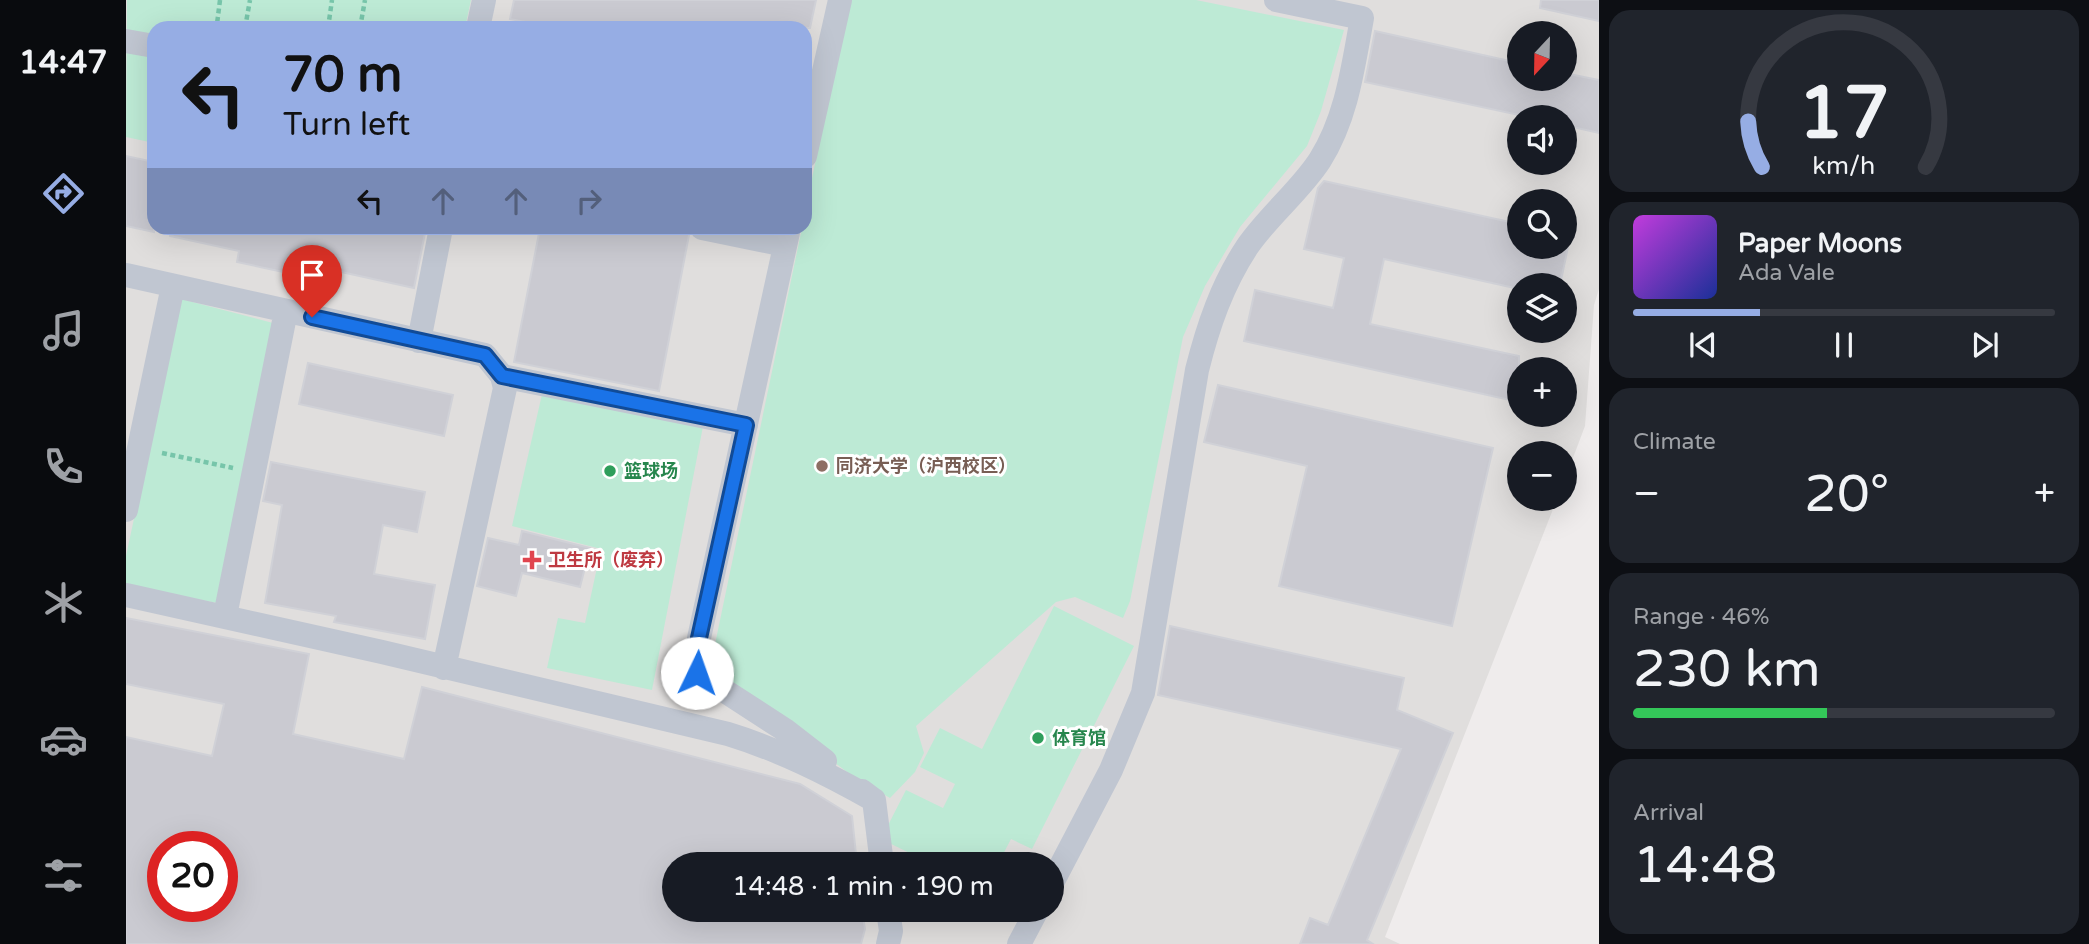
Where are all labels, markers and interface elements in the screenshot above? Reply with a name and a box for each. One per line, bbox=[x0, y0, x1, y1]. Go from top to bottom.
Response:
north arrow bbox=[1507, 21, 1577, 91]
map controls bbox=[1507, 21, 1577, 511]
text: 14:47 bbox=[19, 44, 107, 82]
text: 70 m bbox=[283, 46, 402, 105]
icon: left bbox=[168, 49, 259, 140]
text: 17 bbox=[1798, 70, 1890, 158]
button: sound bbox=[1507, 105, 1577, 175]
text: Turn left bbox=[283, 106, 410, 144]
text: km/h bbox=[1813, 151, 1875, 181]
icon: directions bbox=[39, 169, 88, 218]
icon: left bbox=[351, 182, 389, 220]
icon: ahead bbox=[424, 182, 462, 220]
icon: ahead bbox=[497, 182, 535, 220]
icon: right bbox=[570, 182, 608, 220]
button: search bbox=[1507, 189, 1577, 259]
text: Paper Moons bbox=[1738, 228, 1902, 259]
pin bbox=[282, 245, 342, 317]
icon: arrive bbox=[293, 256, 331, 294]
text: Ada Vale bbox=[1738, 259, 1835, 287]
button: layers bbox=[1507, 273, 1577, 343]
icon: music bbox=[39, 306, 88, 355]
icon: previous bbox=[1684, 326, 1722, 364]
icon: pause bbox=[1825, 326, 1863, 364]
icon: next bbox=[1966, 326, 2004, 364]
button: + bbox=[1507, 357, 1577, 427]
text: Climate bbox=[1633, 428, 1716, 456]
button: − bbox=[1507, 441, 1577, 511]
icon: phone bbox=[39, 442, 88, 491]
place label: 同济大学（沪西校区） bbox=[836, 455, 1016, 477]
marker: 同济大学（沪西校区） bbox=[814, 458, 830, 474]
place label: 篮球场 bbox=[624, 460, 678, 482]
marker: 篮球场 bbox=[602, 463, 618, 479]
text: 20° bbox=[1804, 463, 1889, 526]
text: − bbox=[1633, 471, 1660, 517]
text: + bbox=[2034, 471, 2055, 517]
place label: 卫生所（废弃） bbox=[548, 549, 674, 571]
marker: 卫生所（废弃） bbox=[522, 550, 542, 570]
icon: climate bbox=[39, 578, 88, 627]
text: Range · 46% bbox=[1633, 603, 1769, 631]
position arrow bbox=[660, 636, 734, 710]
text: 230 km bbox=[1633, 638, 1821, 701]
icon: car bbox=[39, 715, 88, 764]
place label: 体育馆 bbox=[1052, 727, 1106, 749]
marker: 体育馆 bbox=[1030, 730, 1046, 746]
text: Arrival bbox=[1633, 799, 1704, 827]
speed limit sign: 20 bbox=[147, 831, 238, 922]
text: 14:48 bbox=[1633, 834, 1777, 897]
icon: filters bbox=[39, 851, 88, 900]
text: 14:48 · 1 min · 190 m bbox=[732, 871, 994, 902]

